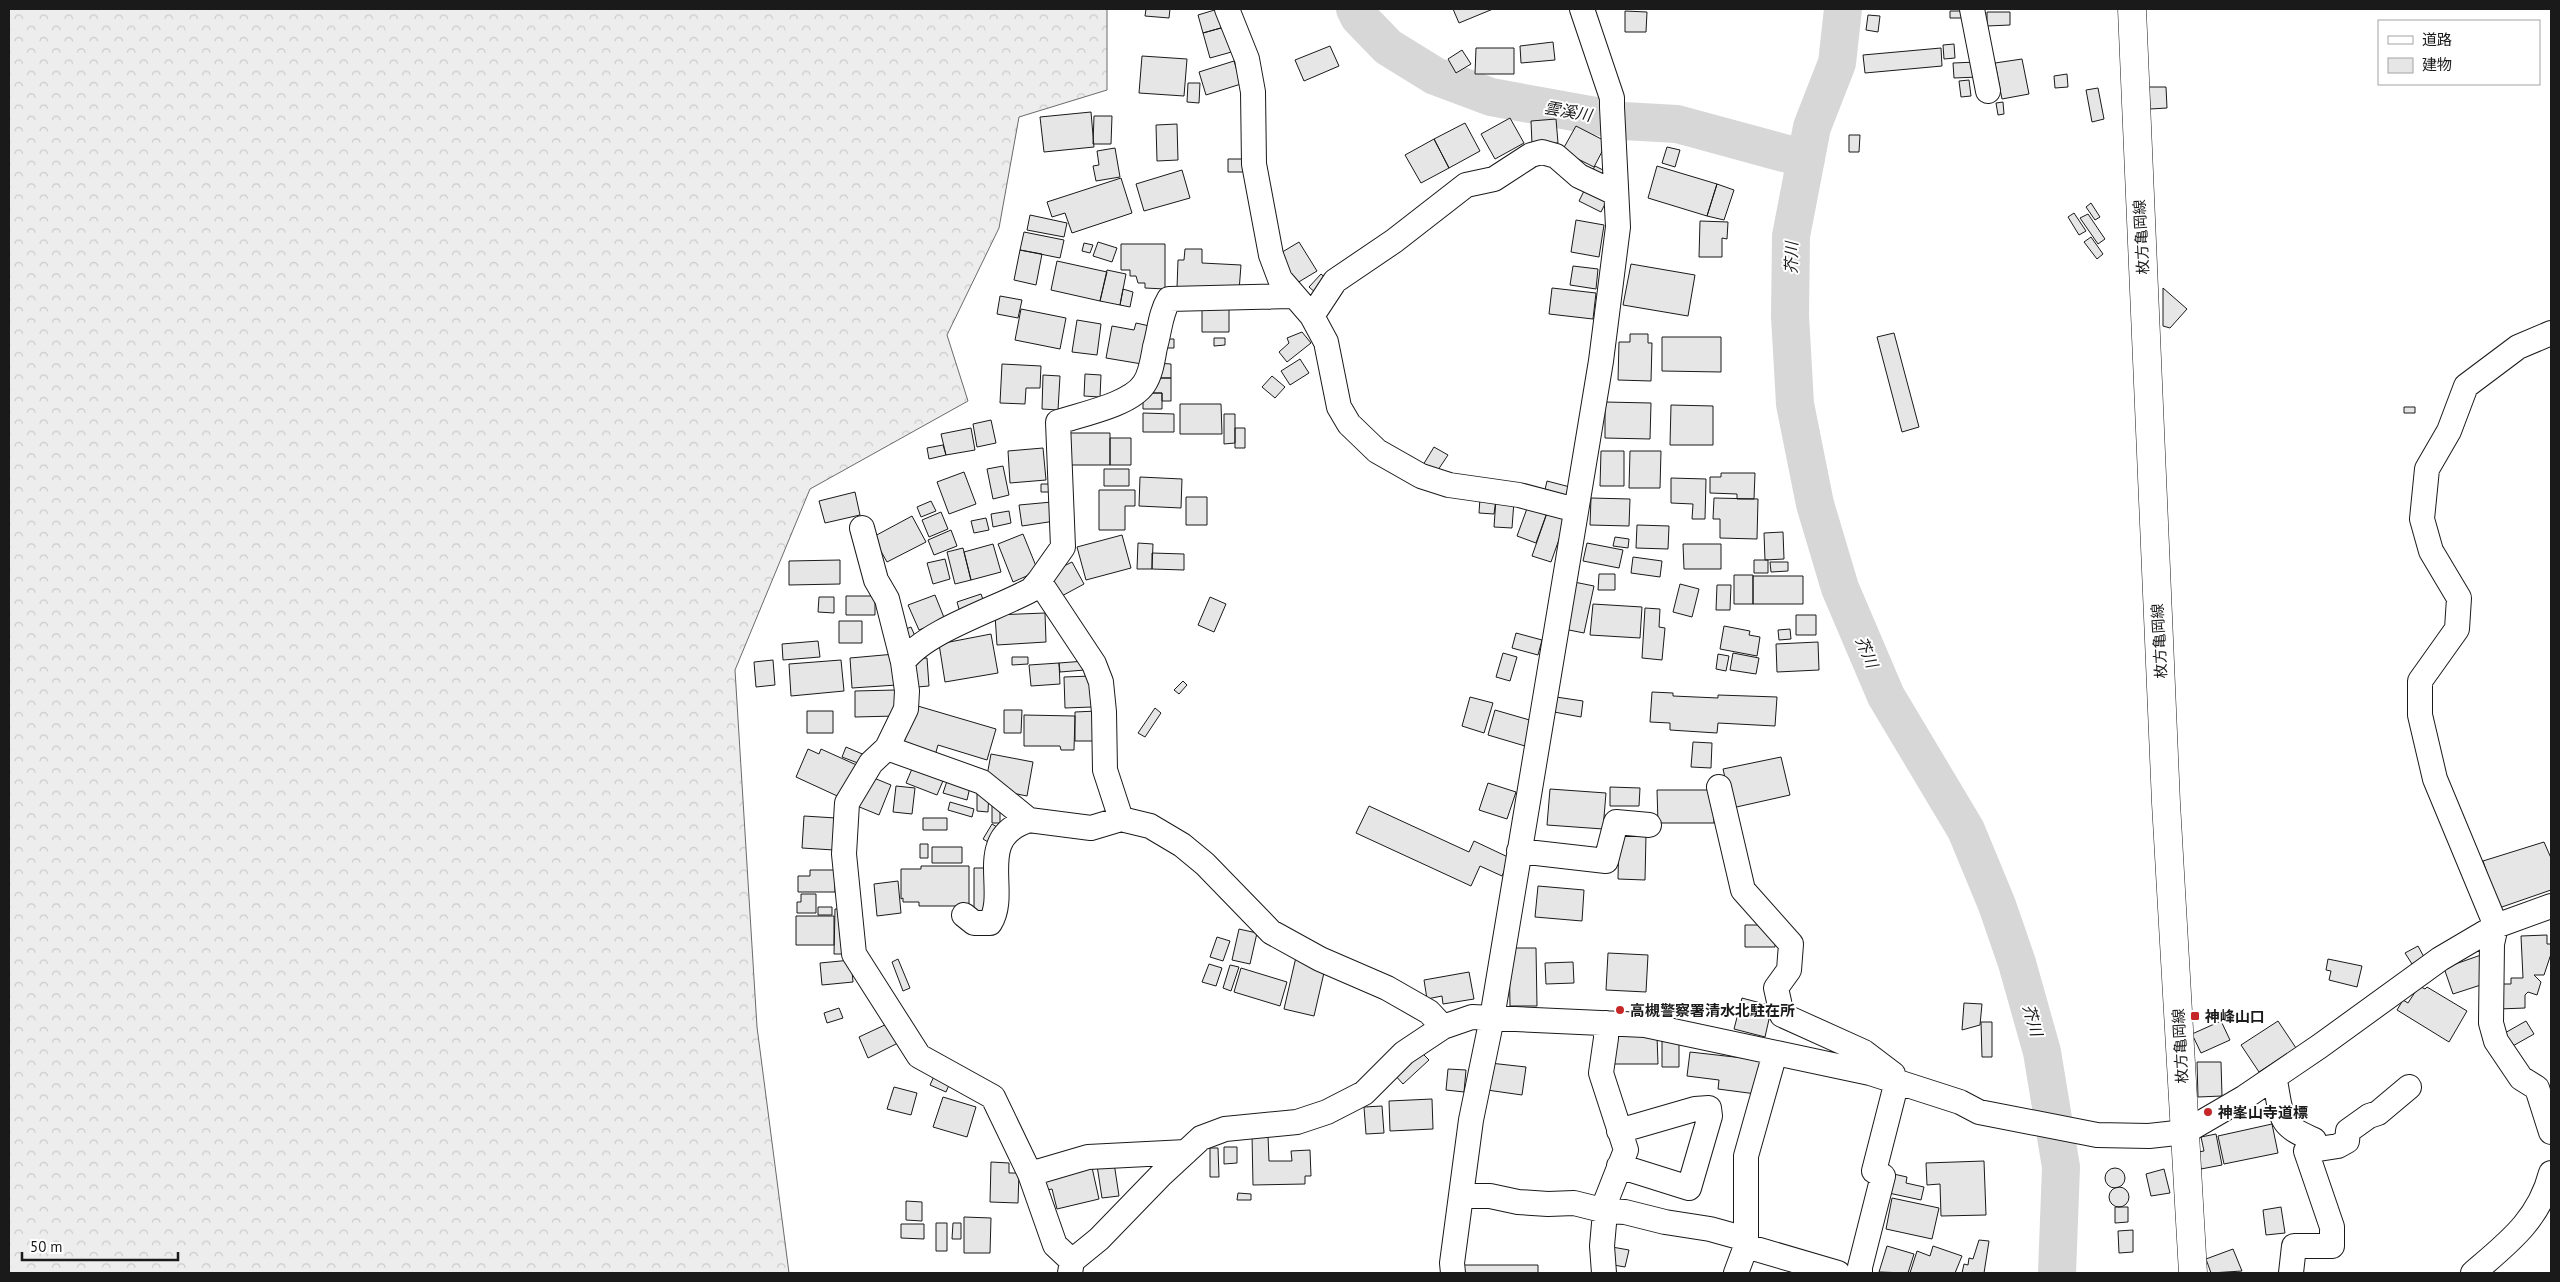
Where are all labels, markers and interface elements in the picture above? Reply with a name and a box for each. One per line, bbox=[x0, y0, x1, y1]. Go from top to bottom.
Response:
legend bbox=[2378, 20, 2540, 85]
text: 道路 bbox=[2422, 30, 2452, 49]
text: 建物 bbox=[2422, 55, 2452, 74]
water label: 雲溪川 bbox=[1543, 97, 1595, 125]
street label: 枚方亀岡線 bbox=[2130, 199, 2152, 275]
water label: 芥川 bbox=[1781, 240, 1801, 274]
street label: 枚方亀岡線 bbox=[2148, 603, 2170, 679]
water label: 芥川 bbox=[1852, 633, 1883, 672]
place label: 高槻警察署清水北駐在所 bbox=[1630, 1001, 1795, 1020]
water label: 芥川 bbox=[2019, 1002, 2048, 1040]
marker: 高槻警察署清水北駐在所 bbox=[1614, 1004, 1626, 1016]
place label: 神峰山口 bbox=[2204, 1007, 2265, 1026]
street label: 枚方亀岡線 bbox=[2169, 1008, 2191, 1084]
marker: 神峰山口 bbox=[2189, 1010, 2201, 1022]
place label: 神峯山寺道標 bbox=[2217, 1103, 2308, 1122]
marker: 神峯山寺道標 bbox=[2202, 1106, 2214, 1118]
scale bar bbox=[22, 1230, 179, 1262]
text: 50 m bbox=[30, 1237, 63, 1256]

